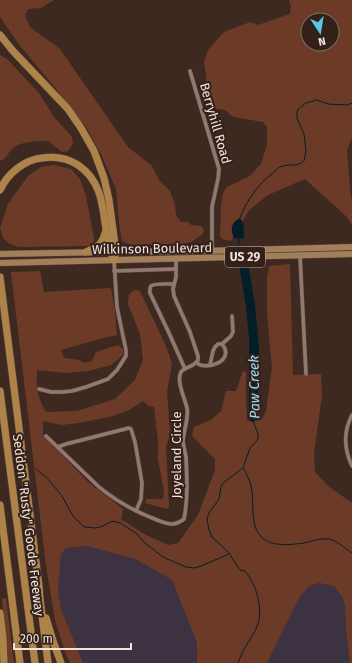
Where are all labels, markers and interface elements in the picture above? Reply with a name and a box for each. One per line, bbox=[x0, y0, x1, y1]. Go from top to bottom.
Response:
north arrow bbox=[300, 12, 340, 52]
text: N bbox=[317, 34, 327, 48]
street label: Berryhill Road bbox=[197, 81, 234, 165]
street label: Wilkinson Boulevard bbox=[92, 240, 212, 257]
road number: US 29 bbox=[225, 247, 265, 267]
water label: Paw Creek bbox=[245, 355, 264, 419]
street label: Joyeland Circle bbox=[169, 411, 184, 499]
street label: Seddon "Rusty" Goode Freeway bbox=[10, 433, 47, 618]
scale bar bbox=[14, 625, 131, 651]
text: 200 m bbox=[20, 632, 53, 646]

